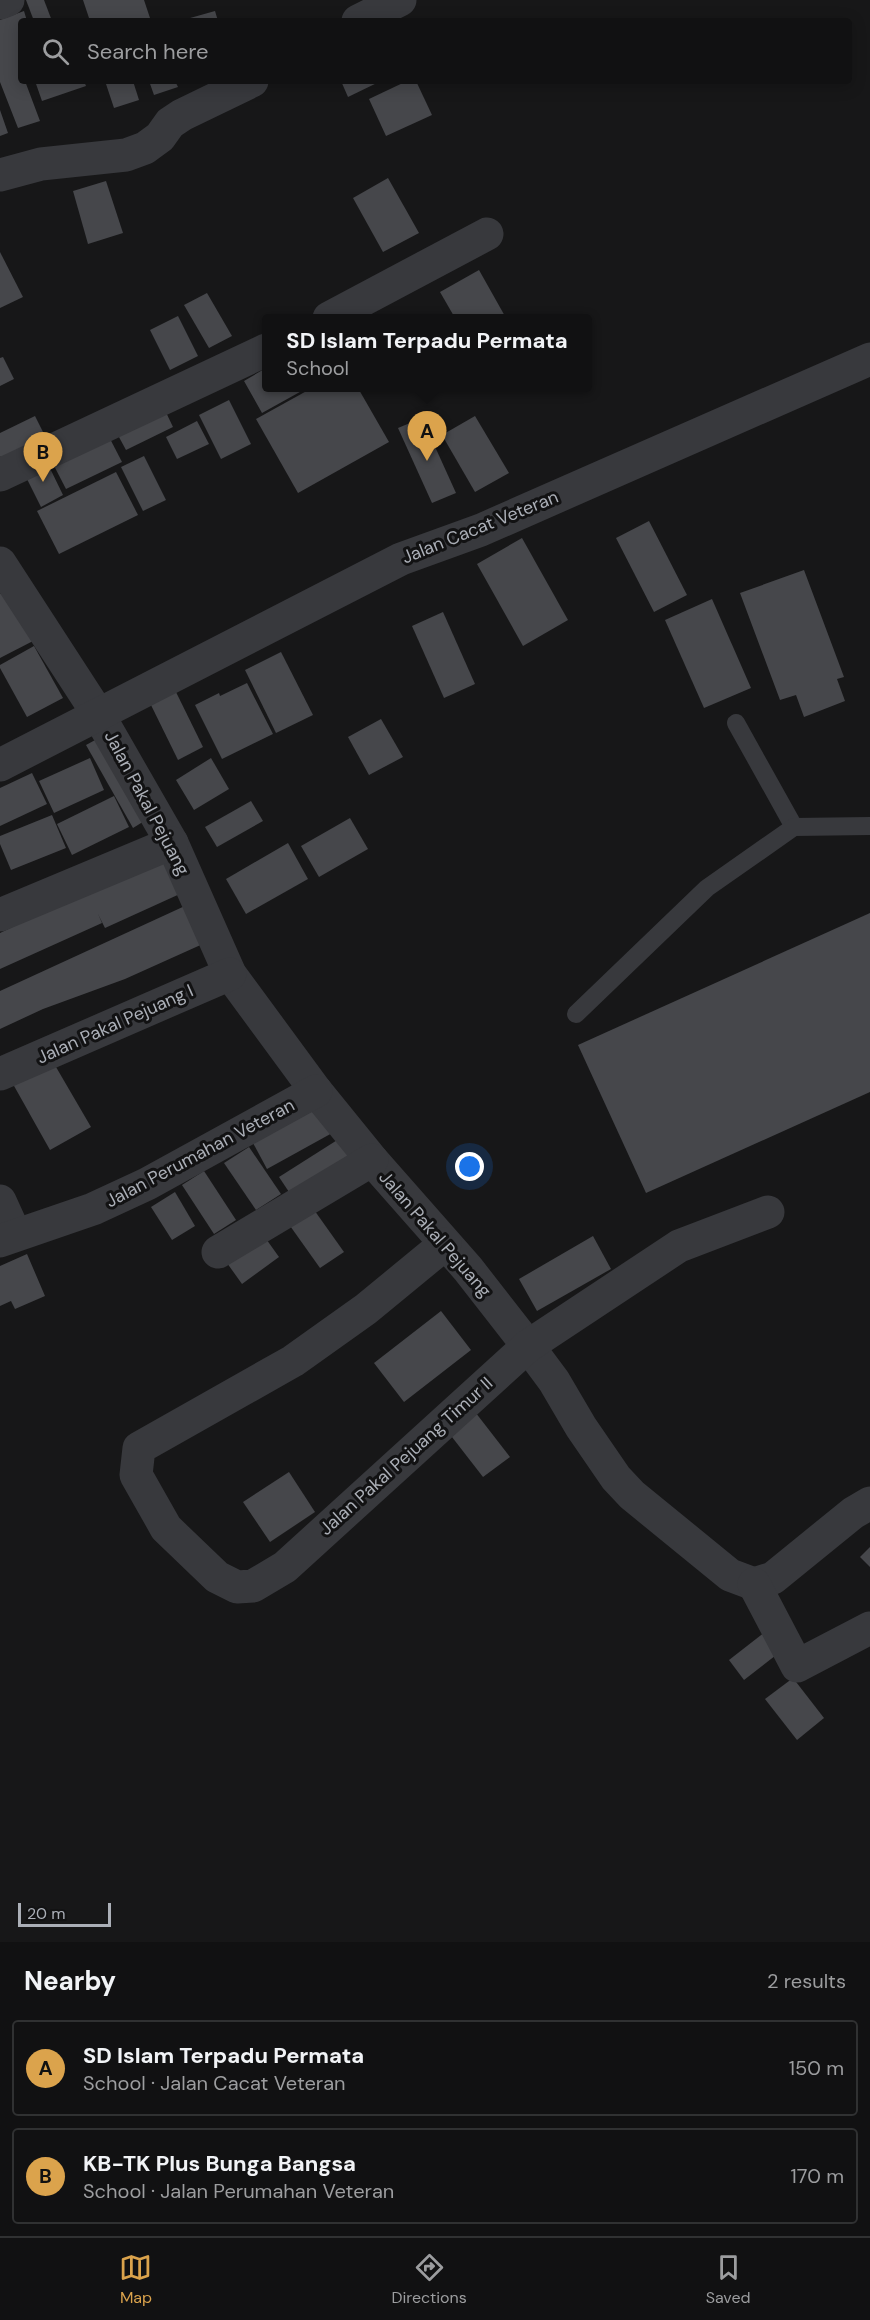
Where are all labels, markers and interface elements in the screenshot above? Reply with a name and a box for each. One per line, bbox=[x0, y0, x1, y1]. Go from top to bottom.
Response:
search box bbox=[18, 18, 852, 84]
icon: search bbox=[39, 35, 72, 68]
text: Search here bbox=[87, 37, 208, 66]
popup bbox=[262, 314, 592, 392]
text: SD Islam Terpadu Permata bbox=[286, 326, 568, 355]
text: School bbox=[286, 355, 349, 381]
pin: A bbox=[408, 412, 446, 461]
pin: B bbox=[24, 432, 63, 482]
street label: Jalan Cacat Veteran bbox=[398, 485, 562, 569]
street label: Jalan Pakal Pejuang bbox=[99, 727, 195, 879]
street label: Jalan Pakal Pejuang I bbox=[33, 979, 197, 1069]
street label: Jalan Perumahan Veteran bbox=[101, 1093, 299, 1213]
your location bbox=[455, 1152, 484, 1181]
street label: Jalan Pakal Pejuang bbox=[373, 1166, 497, 1302]
street label: Jalan Pakal Pejuang Timur II bbox=[314, 1372, 498, 1540]
scale bar bbox=[18, 1900, 111, 1928]
text: 20 m bbox=[27, 1903, 66, 1924]
text: Nearby bbox=[24, 1964, 116, 1998]
text: 2 results bbox=[767, 1968, 846, 1994]
text: SD Islam Terpadu Permata bbox=[83, 2041, 364, 2070]
text: A bbox=[38, 2055, 53, 2081]
text: 150 m bbox=[789, 2055, 844, 2081]
text: School · Jalan Cacat Veteran bbox=[83, 2070, 346, 2096]
text: KB-TK Plus Bunga Bangsa bbox=[83, 2149, 356, 2178]
text: B bbox=[39, 2163, 52, 2189]
text: 170 m bbox=[791, 2163, 844, 2189]
text: School · Jalan Perumahan Veteran bbox=[83, 2178, 394, 2204]
tab: Map bbox=[119, 2251, 152, 2308]
tab: Directions bbox=[391, 2251, 467, 2308]
tab: Saved bbox=[706, 2251, 751, 2308]

